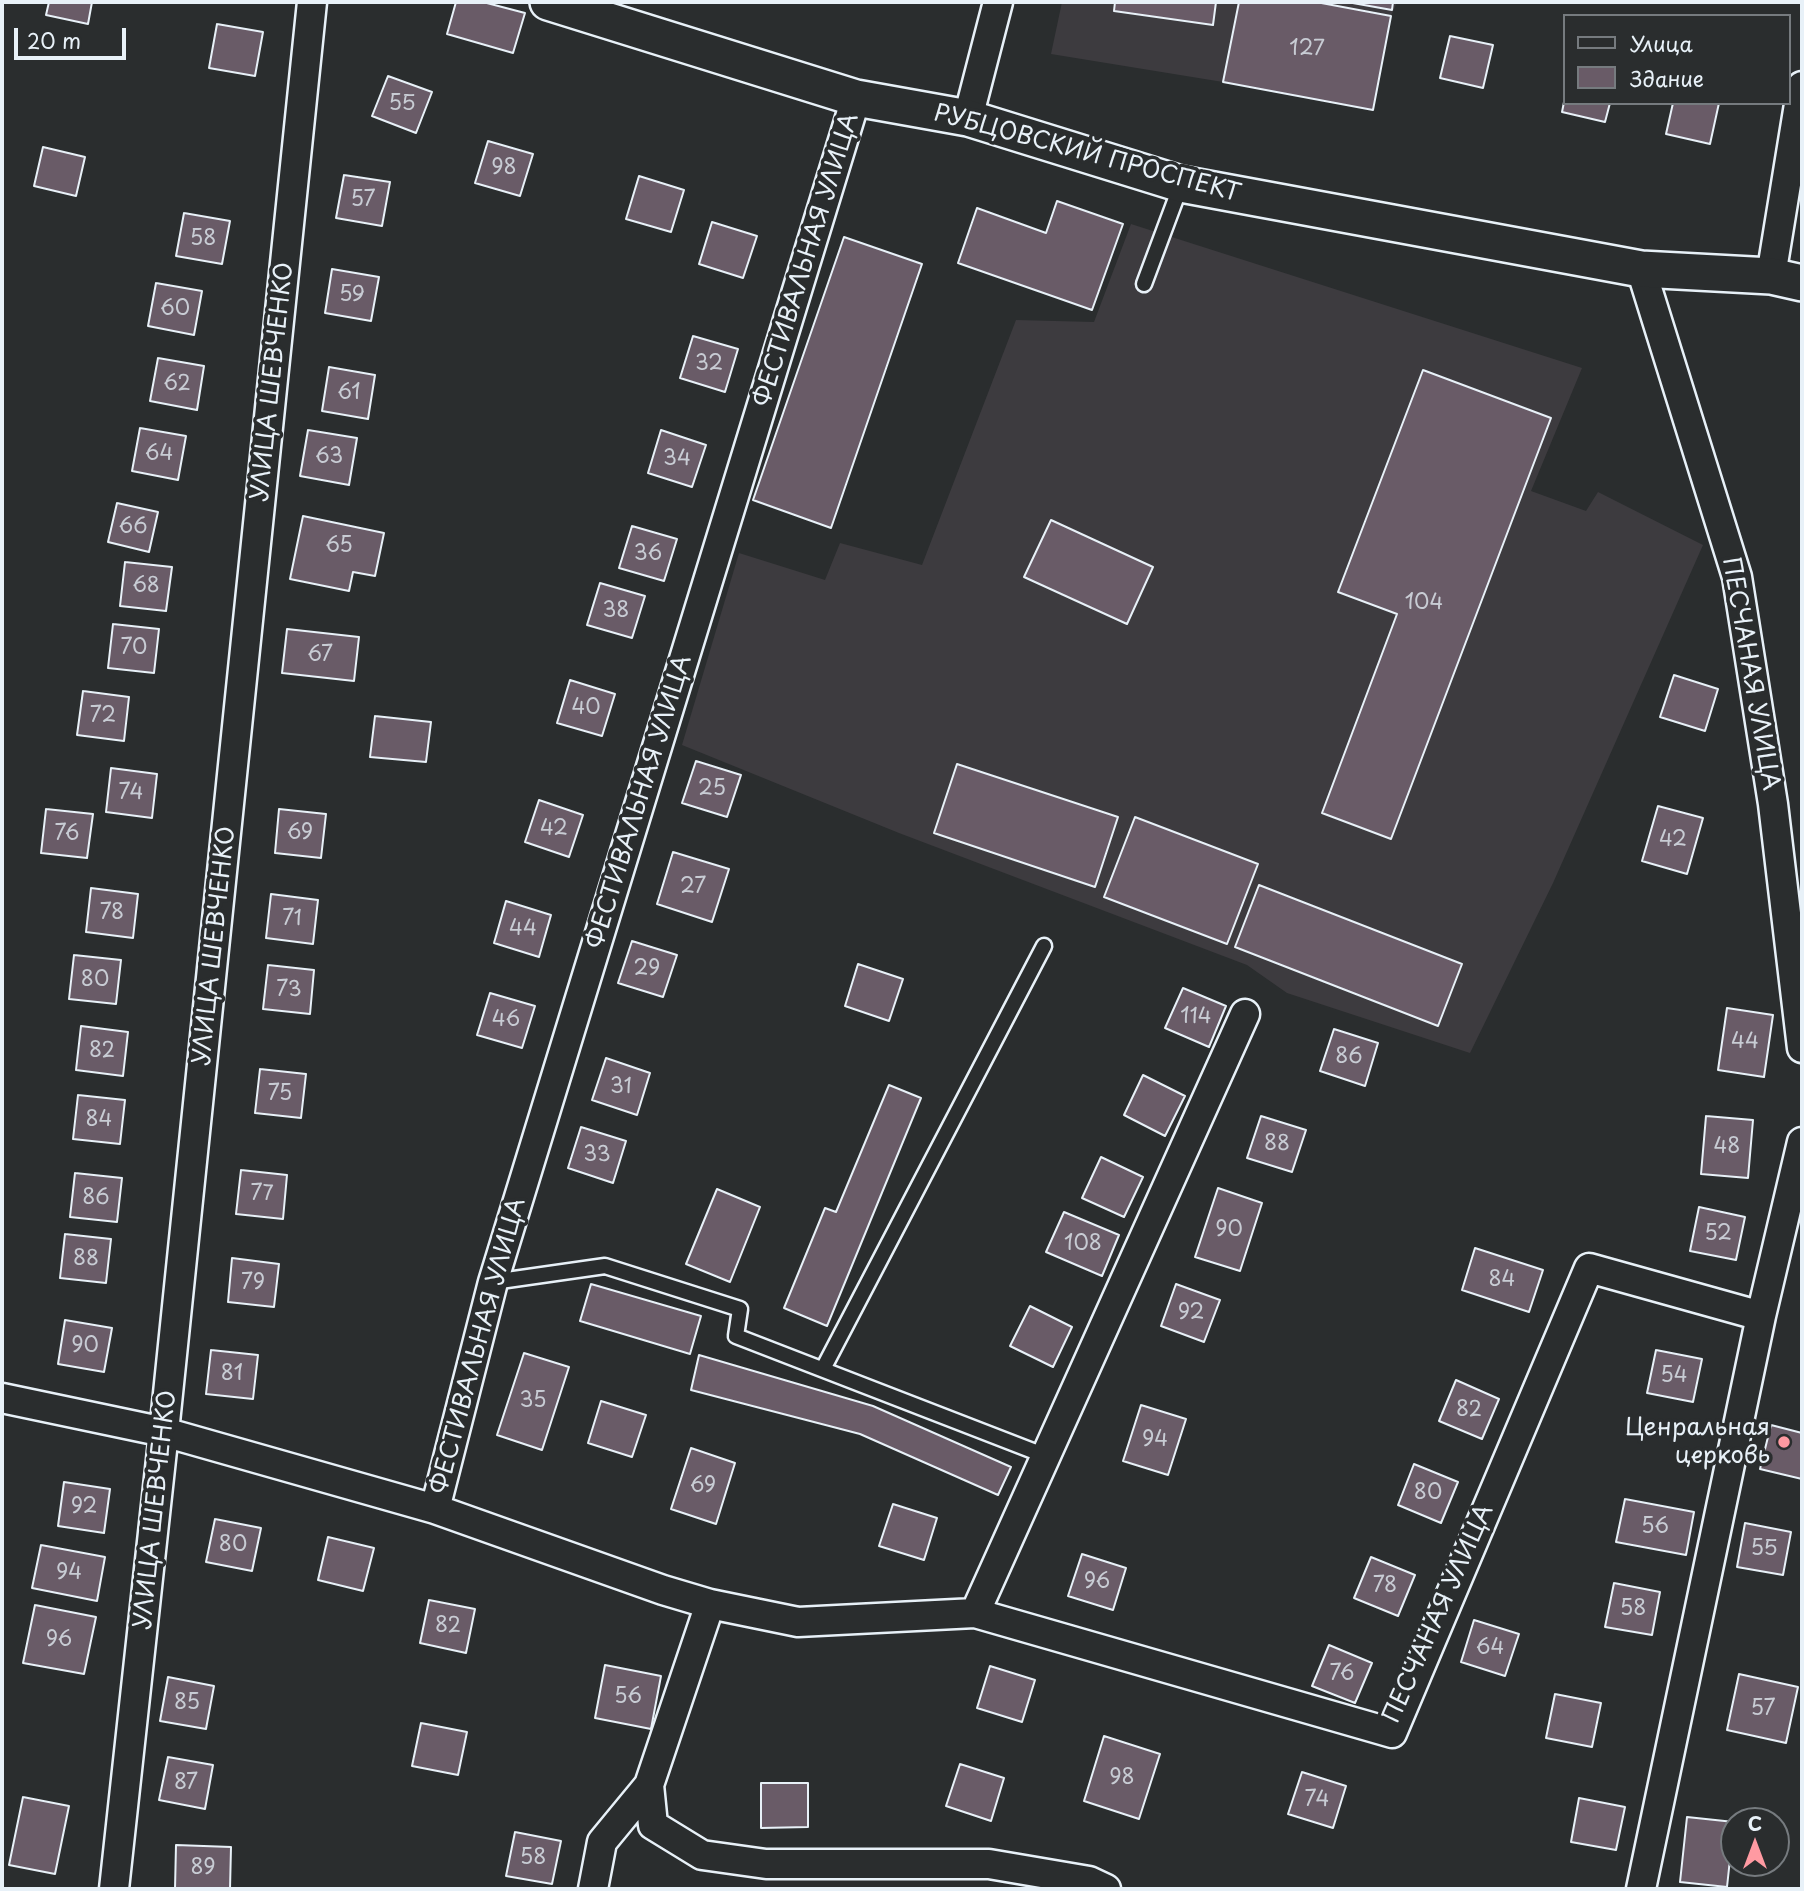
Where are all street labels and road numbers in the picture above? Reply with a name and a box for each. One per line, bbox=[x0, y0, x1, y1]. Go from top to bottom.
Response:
street label: РУБЦОВСКИЙ ПРОСПЕКТ bbox=[930, 99, 1244, 209]
street label: ФЕСТИВАЛЬНАЯ УЛИЦА bbox=[749, 110, 865, 410]
street label: УЛИЦА ШЕВЧЕНКО bbox=[246, 261, 300, 503]
street label: ПЕСЧАНАЯ УЛИЦА bbox=[1715, 555, 1785, 793]
street label: ФЕСТИВАЛЬНАЯ УЛИЦА bbox=[582, 652, 698, 952]
street label: УЛИЦА ШЕВЧЕНКО bbox=[188, 825, 242, 1067]
street label: ФЕСТИВАЛЬНАЯ УЛИЦА bbox=[426, 1195, 532, 1497]
street label: УЛИЦА ШЕВЧЕНКО bbox=[129, 1389, 183, 1631]
street label: ПЕСЧАНАЯ УЛИЦА bbox=[1378, 1500, 1500, 1728]

